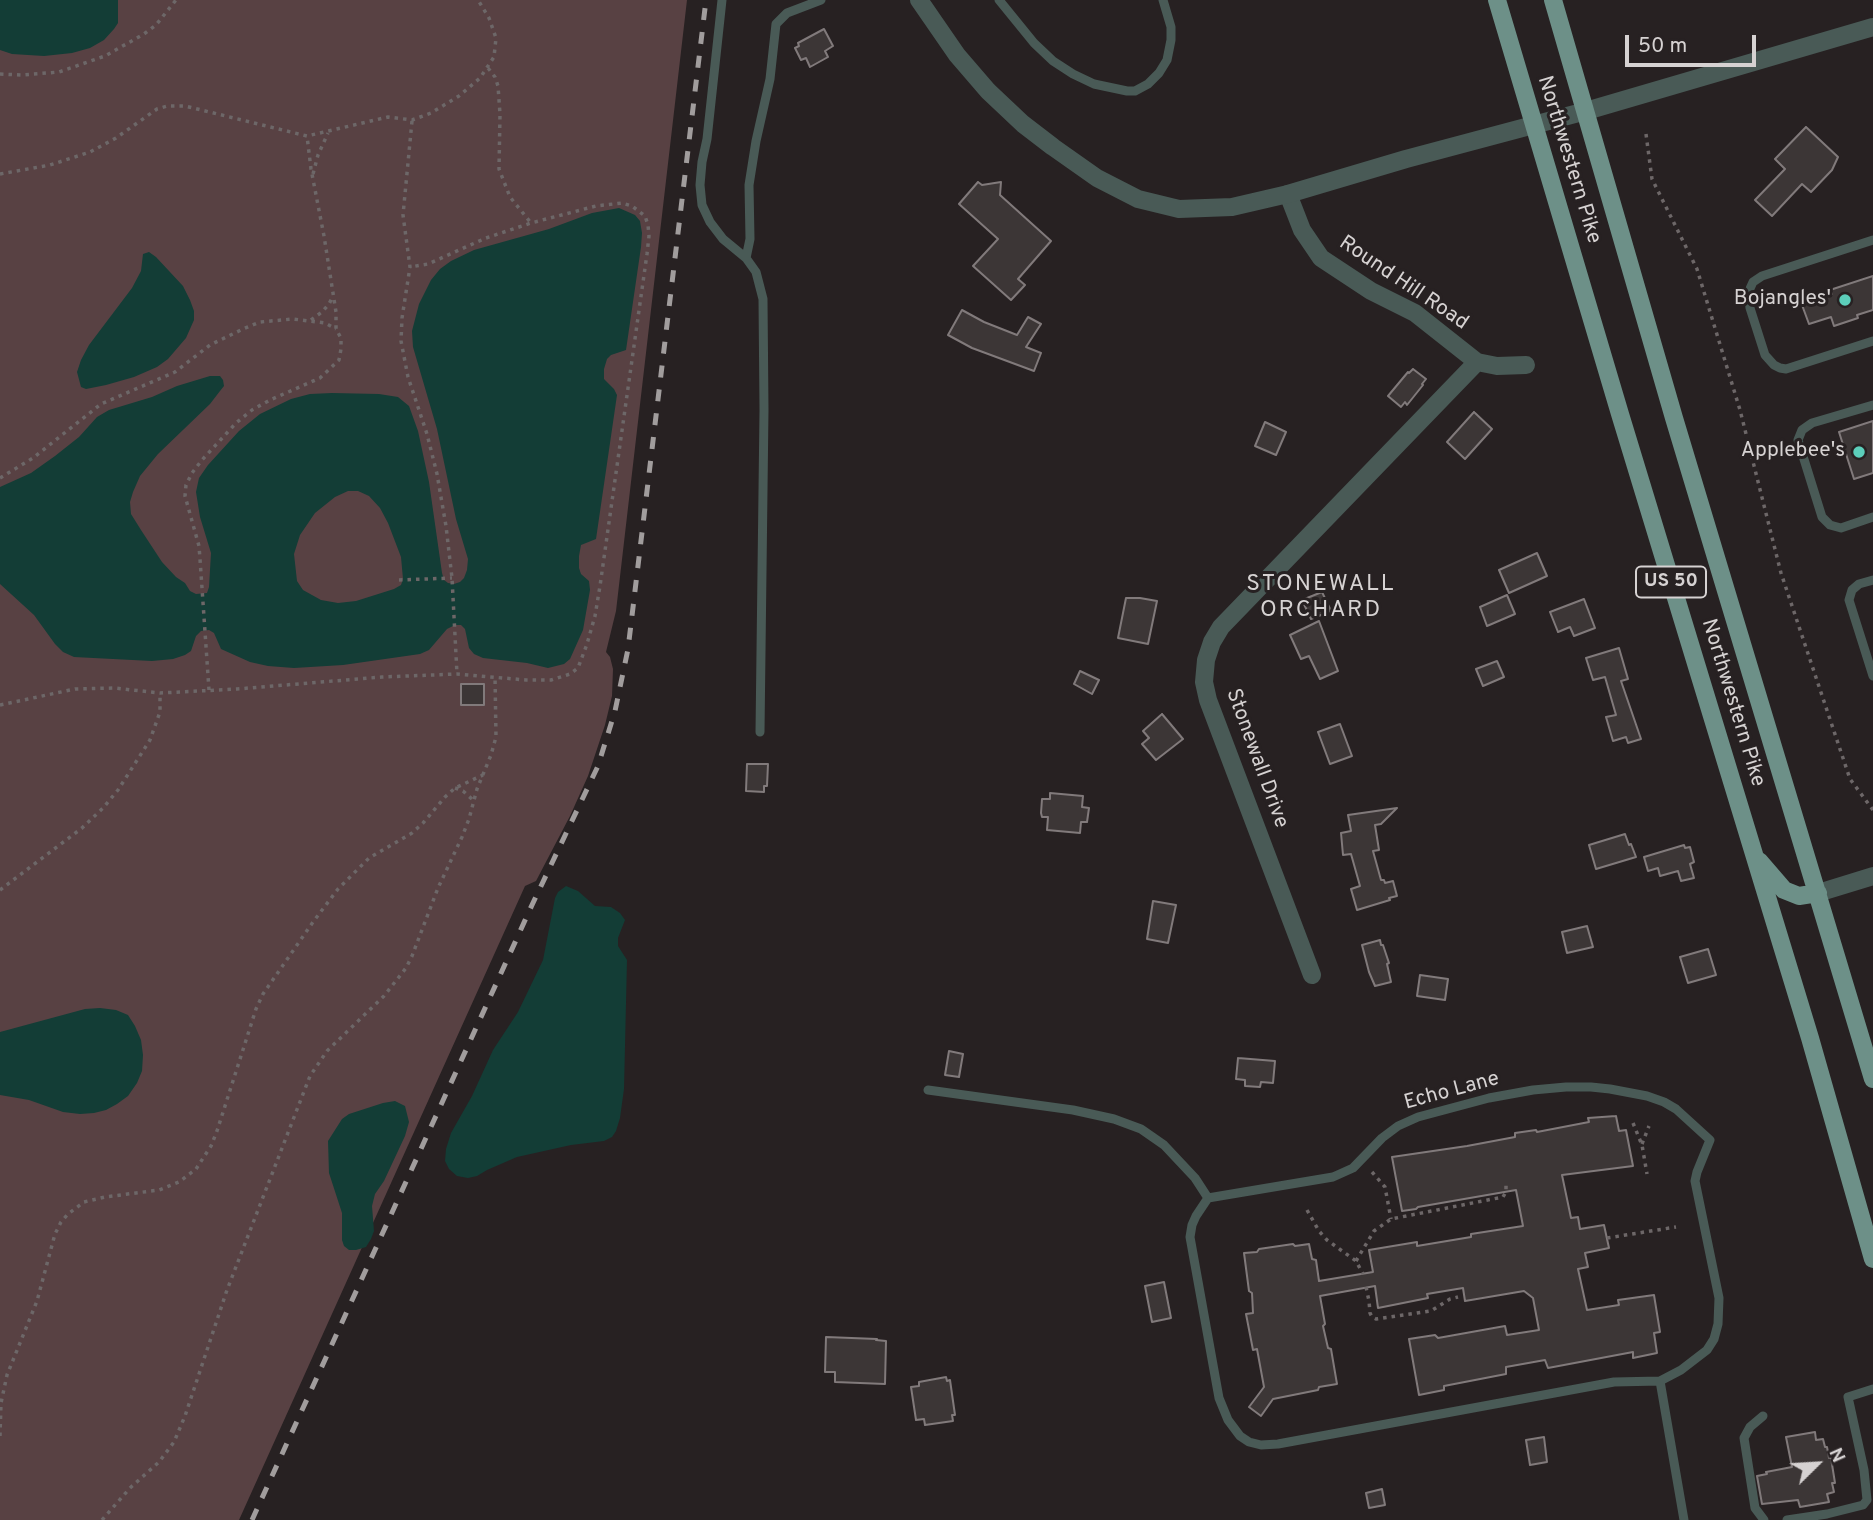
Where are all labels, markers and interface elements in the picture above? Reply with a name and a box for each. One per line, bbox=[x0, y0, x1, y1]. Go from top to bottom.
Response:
scale bar bbox=[1628, 21, 1759, 65]
text: 50 m bbox=[1638, 33, 1687, 60]
street label: Northwestern Pike bbox=[1530, 73, 1606, 247]
street label: Round Hill Road bbox=[1334, 231, 1472, 337]
place label: Bojangles' bbox=[1734, 287, 1831, 313]
marker: Bojangles' bbox=[1837, 292, 1853, 308]
place label: Applebee's bbox=[1741, 439, 1845, 465]
marker: Applebee's bbox=[1851, 444, 1867, 460]
road number: US 50 bbox=[1636, 566, 1706, 597]
district label: STONEWALL ORCHARD bbox=[1247, 571, 1395, 625]
street label: Northwestern Pike bbox=[1694, 616, 1770, 790]
street label: Stonewall Drive bbox=[1219, 686, 1293, 832]
street label: Echo Lane bbox=[1402, 1067, 1502, 1117]
north arrow bbox=[1782, 1429, 1852, 1499]
text: N bbox=[1822, 1444, 1850, 1467]

